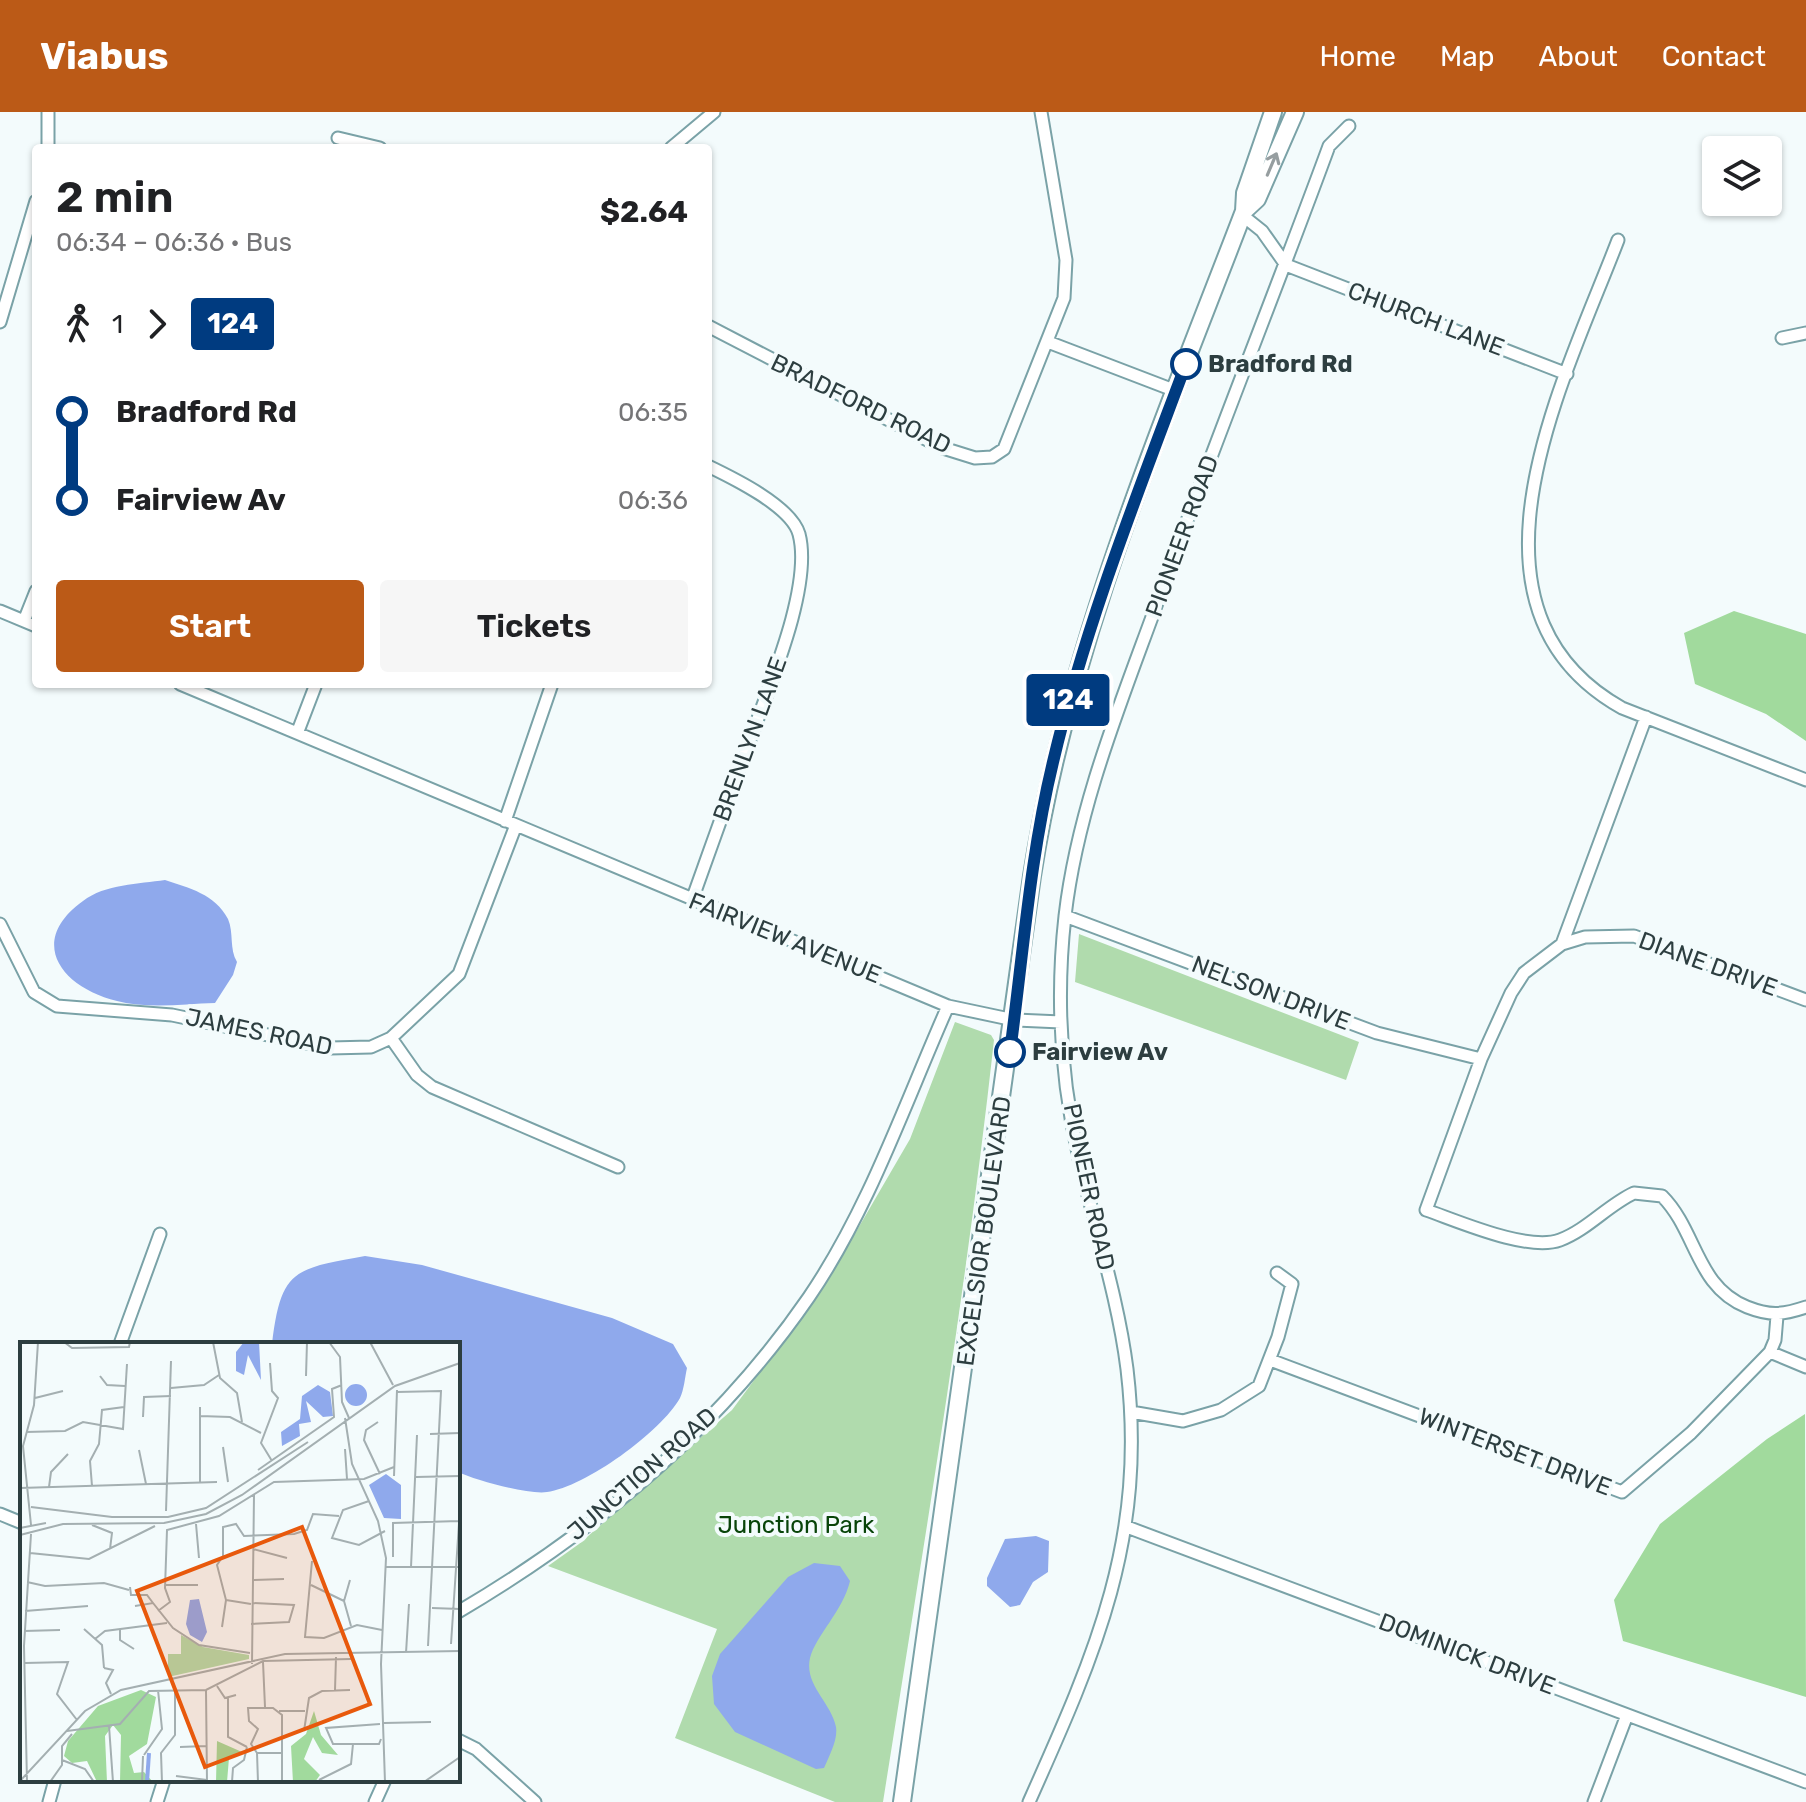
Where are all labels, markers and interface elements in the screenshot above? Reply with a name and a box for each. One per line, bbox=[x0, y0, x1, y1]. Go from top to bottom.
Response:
text: Viabus bbox=[40, 33, 169, 79]
text: Home bbox=[1319, 40, 1396, 73]
text: Map bbox=[1440, 40, 1494, 73]
text: About bbox=[1538, 40, 1618, 73]
text: Contact bbox=[1662, 40, 1766, 73]
map controls bbox=[1702, 136, 1782, 216]
button: layers bbox=[1702, 136, 1782, 216]
one-way arrow bbox=[1266, 152, 1281, 176]
text: 2 min bbox=[56, 171, 174, 223]
text: $2.64 bbox=[600, 194, 688, 230]
text: 06:34 – 06:36 · Bus bbox=[56, 227, 292, 258]
street label: CHURCH LANE bbox=[1344, 276, 1508, 362]
icon: walk bbox=[56, 302, 100, 346]
icon: forward bbox=[135, 302, 179, 346]
text: 124 bbox=[207, 307, 258, 340]
text: 1 bbox=[112, 309, 123, 340]
street label: BRADFORD ROAD bbox=[766, 348, 956, 460]
marker: Bradford Rd bbox=[1171, 349, 1201, 379]
place label: Bradford Rd bbox=[1208, 350, 1353, 378]
text: Bradford Rd bbox=[116, 394, 297, 430]
text: 06:35 bbox=[618, 397, 688, 428]
street label: PIONEER ROAD bbox=[1140, 451, 1224, 621]
text: Fairview Av bbox=[116, 482, 286, 518]
text: 06:36 bbox=[618, 485, 688, 516]
button: Start bbox=[56, 580, 364, 672]
button: Tickets bbox=[380, 580, 688, 672]
street label: BRENLYN LANE bbox=[707, 653, 793, 825]
line badge: 124 bbox=[1022, 674, 1114, 726]
text: 124 bbox=[1042, 683, 1094, 716]
street label: FAIRVIEW AVENUE bbox=[685, 887, 885, 989]
street label: DIANE DRIVE bbox=[1635, 926, 1781, 1002]
street label: NELSON DRIVE bbox=[1188, 950, 1354, 1036]
street label: JAMES ROAD bbox=[183, 1003, 335, 1061]
marker: Fairview Av bbox=[995, 1037, 1025, 1067]
place label: Fairview Av bbox=[1032, 1038, 1168, 1066]
street label: EXCELSIOR BOULEVARD bbox=[951, 1094, 1017, 1368]
street label: PIONEER ROAD bbox=[1058, 1101, 1120, 1273]
inset map bbox=[20, 1342, 460, 1782]
street label: JUNCTION ROAD bbox=[562, 1402, 722, 1546]
street label: WINTERSET DRIVE bbox=[1415, 1402, 1615, 1502]
park label: Junction Park bbox=[718, 1511, 875, 1539]
street label: DOMINICK DRIVE bbox=[1375, 1607, 1559, 1701]

